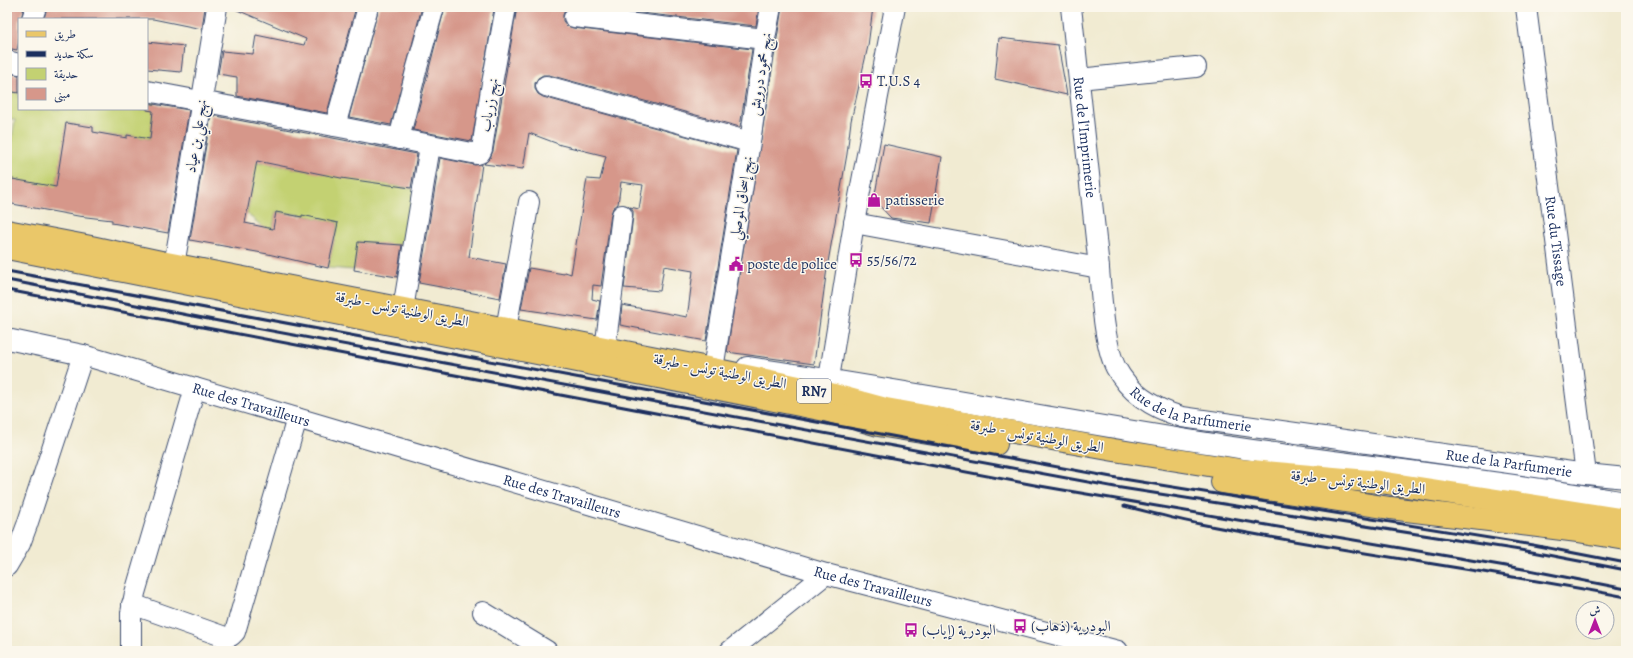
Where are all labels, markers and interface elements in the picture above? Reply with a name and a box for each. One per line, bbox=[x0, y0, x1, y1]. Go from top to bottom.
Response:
legend bbox=[18, 18, 148, 110]
text: طريق bbox=[54, 26, 76, 42]
street label: نهج محمود درويش bbox=[744, 31, 780, 118]
text: سكة حديد bbox=[54, 46, 94, 62]
text: حديقة bbox=[54, 66, 78, 82]
place label: T.U.S 4 bbox=[877, 71, 921, 91]
bus stop icon: T.U.S 4 bbox=[858, 73, 874, 89]
street label: Rue de l'Imprimerie bbox=[1069, 75, 1102, 199]
street label: نهج زرياب bbox=[475, 77, 507, 134]
text: مبنى bbox=[54, 86, 70, 103]
street label: نهج علي بن عياد bbox=[180, 98, 216, 175]
street label: نهج إسحاق الموصلي bbox=[724, 154, 761, 242]
place label: patisserie bbox=[885, 190, 945, 210]
shop icon: patisserie bbox=[866, 192, 882, 208]
street label: Rue du Tissage bbox=[1540, 195, 1572, 288]
place label: 55/56/72 bbox=[867, 250, 917, 270]
bus stop icon: 55/56/72 bbox=[848, 252, 864, 268]
place label: poste de police bbox=[747, 254, 837, 274]
public building icon: poste de police bbox=[728, 256, 744, 272]
street label: الطريق الوطنية تونس - طبرقة bbox=[334, 286, 470, 332]
street label: الطريق الوطنية تونس - طبرقة bbox=[652, 348, 788, 394]
street label: Rue des Travailleurs bbox=[190, 378, 313, 431]
road number: RN7 bbox=[797, 379, 831, 403]
street label: Rue de la Parfumerie bbox=[1125, 382, 1253, 437]
street label: الطريق الوطنية تونس - طبرقة bbox=[969, 414, 1105, 458]
street label: Rue de la Parfumerie bbox=[1444, 444, 1574, 482]
street label: الطريق الوطنية تونس - طبرقة bbox=[1290, 465, 1426, 499]
street label: Rue des Travailleurs bbox=[501, 469, 623, 523]
street label: Rue des Travailleurs bbox=[811, 561, 935, 612]
north arrow bbox=[1575, 600, 1615, 640]
text: ش bbox=[1590, 603, 1601, 618]
place label: البودرية (ذهاب) bbox=[1031, 616, 1111, 636]
bus stop icon: البودرية (ذهاب) bbox=[1012, 618, 1028, 634]
place label: البودرية (إياب) bbox=[922, 620, 996, 640]
bus stop icon: البودرية (إياب) bbox=[903, 622, 919, 638]

